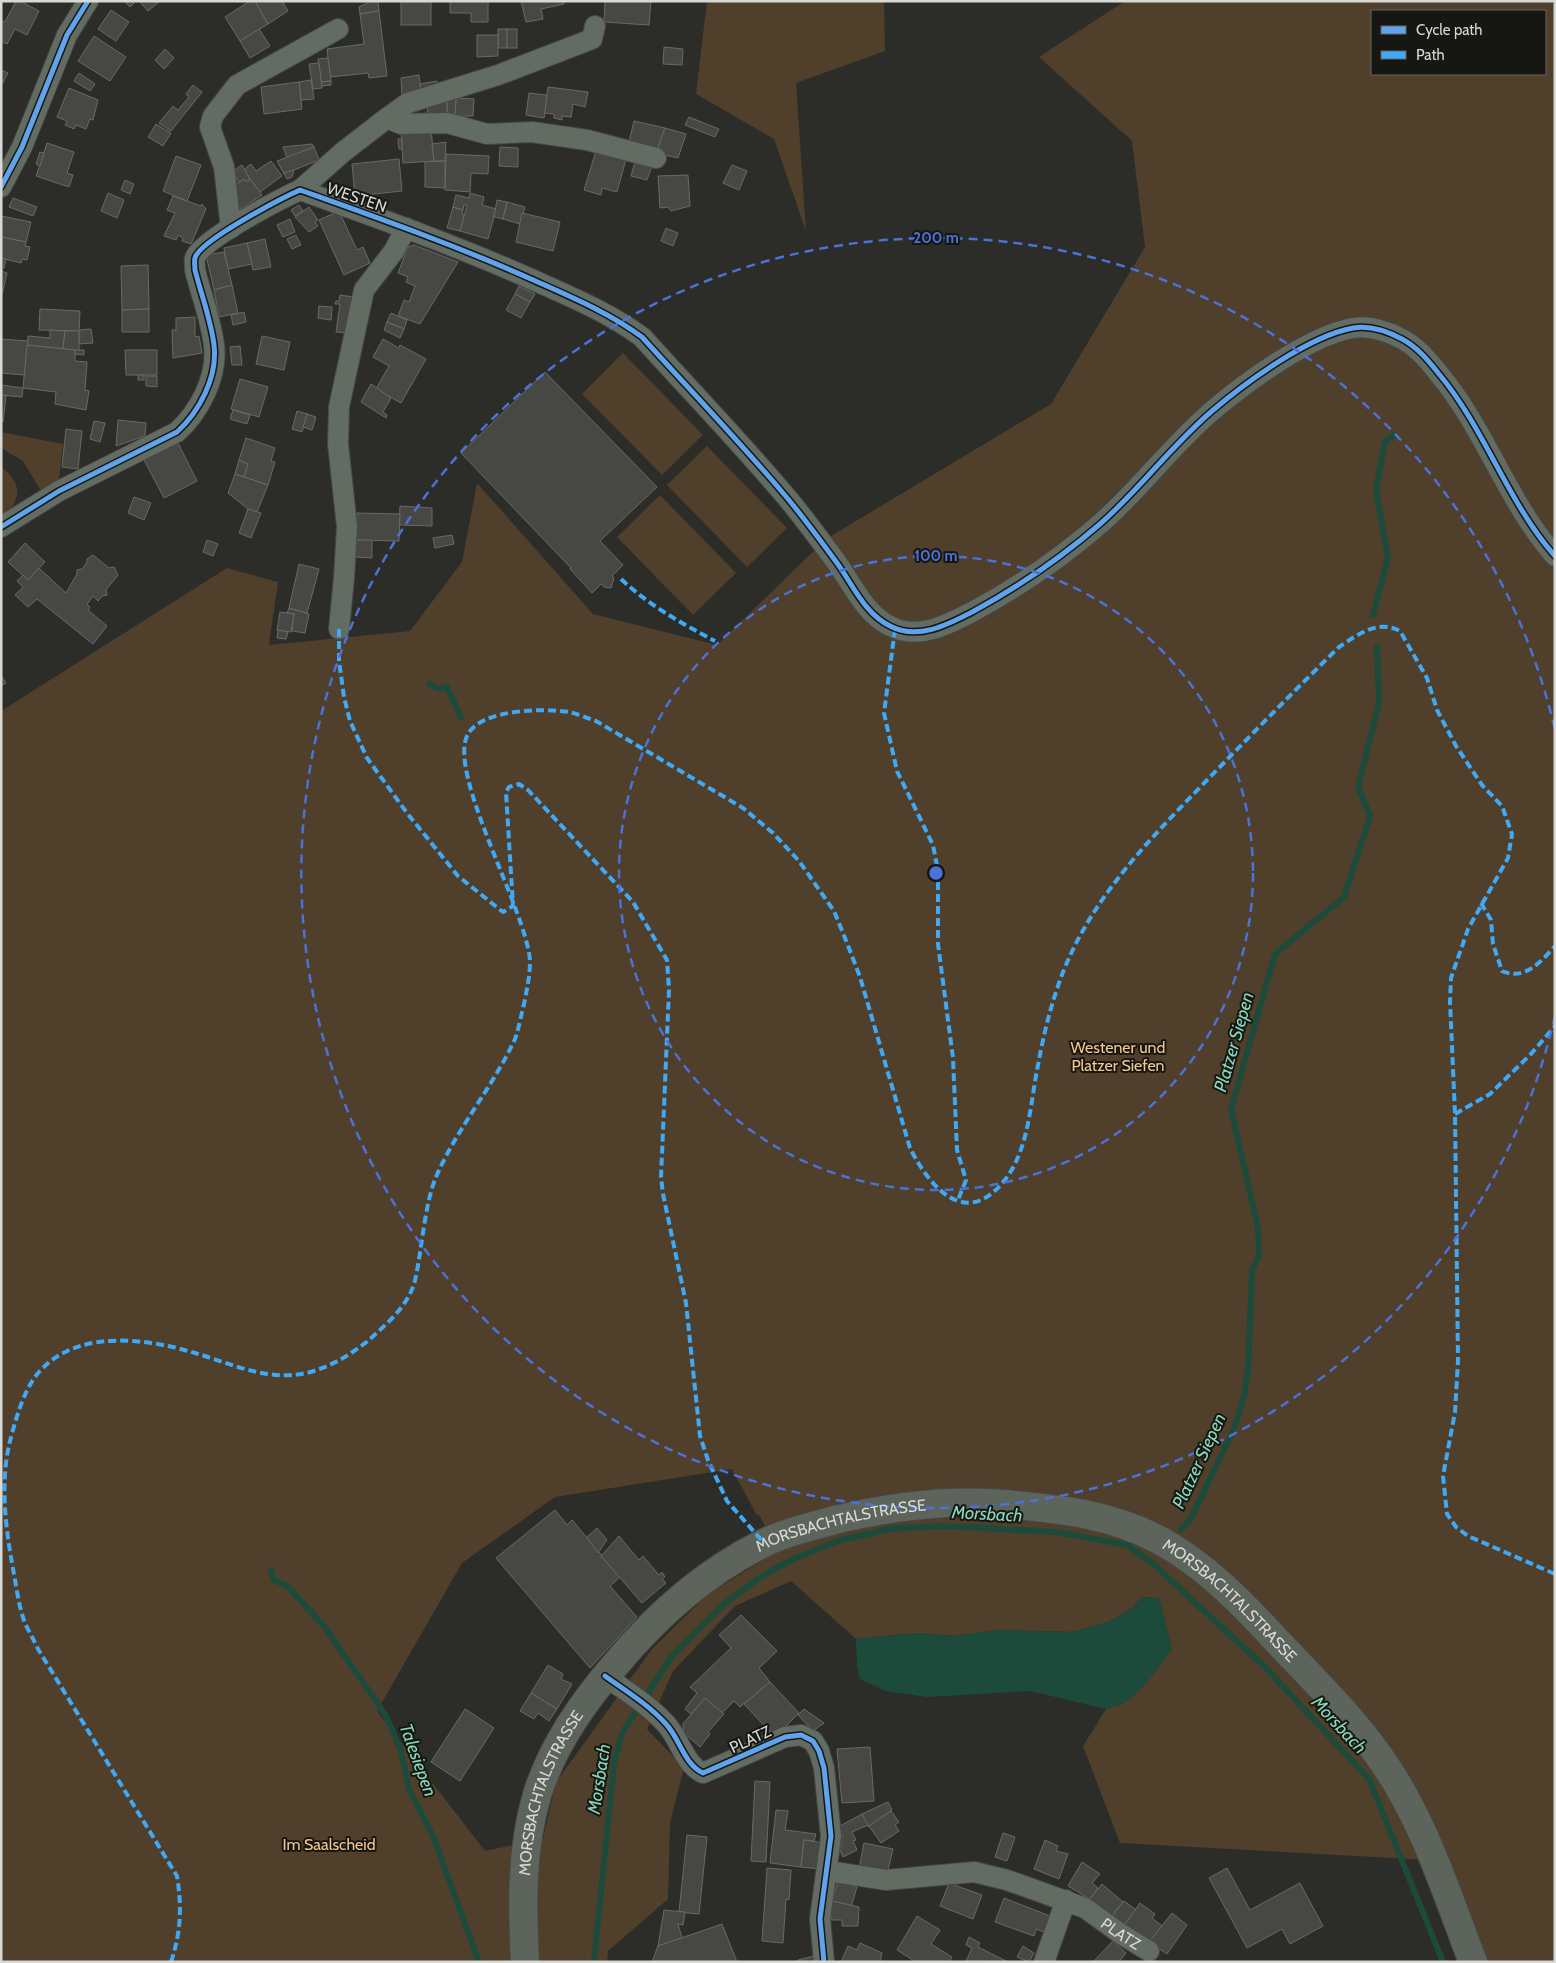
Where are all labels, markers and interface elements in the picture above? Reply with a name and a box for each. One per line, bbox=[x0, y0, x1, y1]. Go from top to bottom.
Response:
legend bbox=[1371, 10, 1546, 75]
text: Cycle path bbox=[1416, 21, 1482, 39]
text: Path bbox=[1416, 46, 1445, 64]
street label: WESTEN bbox=[324, 178, 389, 217]
text: 200 m bbox=[913, 229, 959, 247]
text: 100 m bbox=[914, 547, 958, 565]
centre of rings bbox=[927, 864, 945, 882]
water label: Platzer Siepen bbox=[1209, 990, 1259, 1094]
park label: Westener und Platzer Siefen bbox=[1071, 1038, 1165, 1075]
water label: Platzer Siepen bbox=[1167, 1410, 1231, 1512]
street label: MORSBACHTALSTRASSE bbox=[752, 1495, 927, 1556]
water label: Morsbach bbox=[950, 1501, 1023, 1527]
street label: MORSBACHTALSTRASSE bbox=[1159, 1535, 1301, 1666]
water label: Morsbach bbox=[1306, 1691, 1371, 1758]
street label: MORSBACHTALSTRASSE bbox=[515, 1707, 587, 1876]
water label: Talesiepen bbox=[395, 1721, 441, 1799]
street label: PLATZ bbox=[726, 1722, 774, 1757]
water label: Morsbach bbox=[582, 1742, 615, 1817]
park label: Im Saalscheid bbox=[282, 1835, 376, 1854]
street label: PLATZ bbox=[1097, 1914, 1144, 1954]

